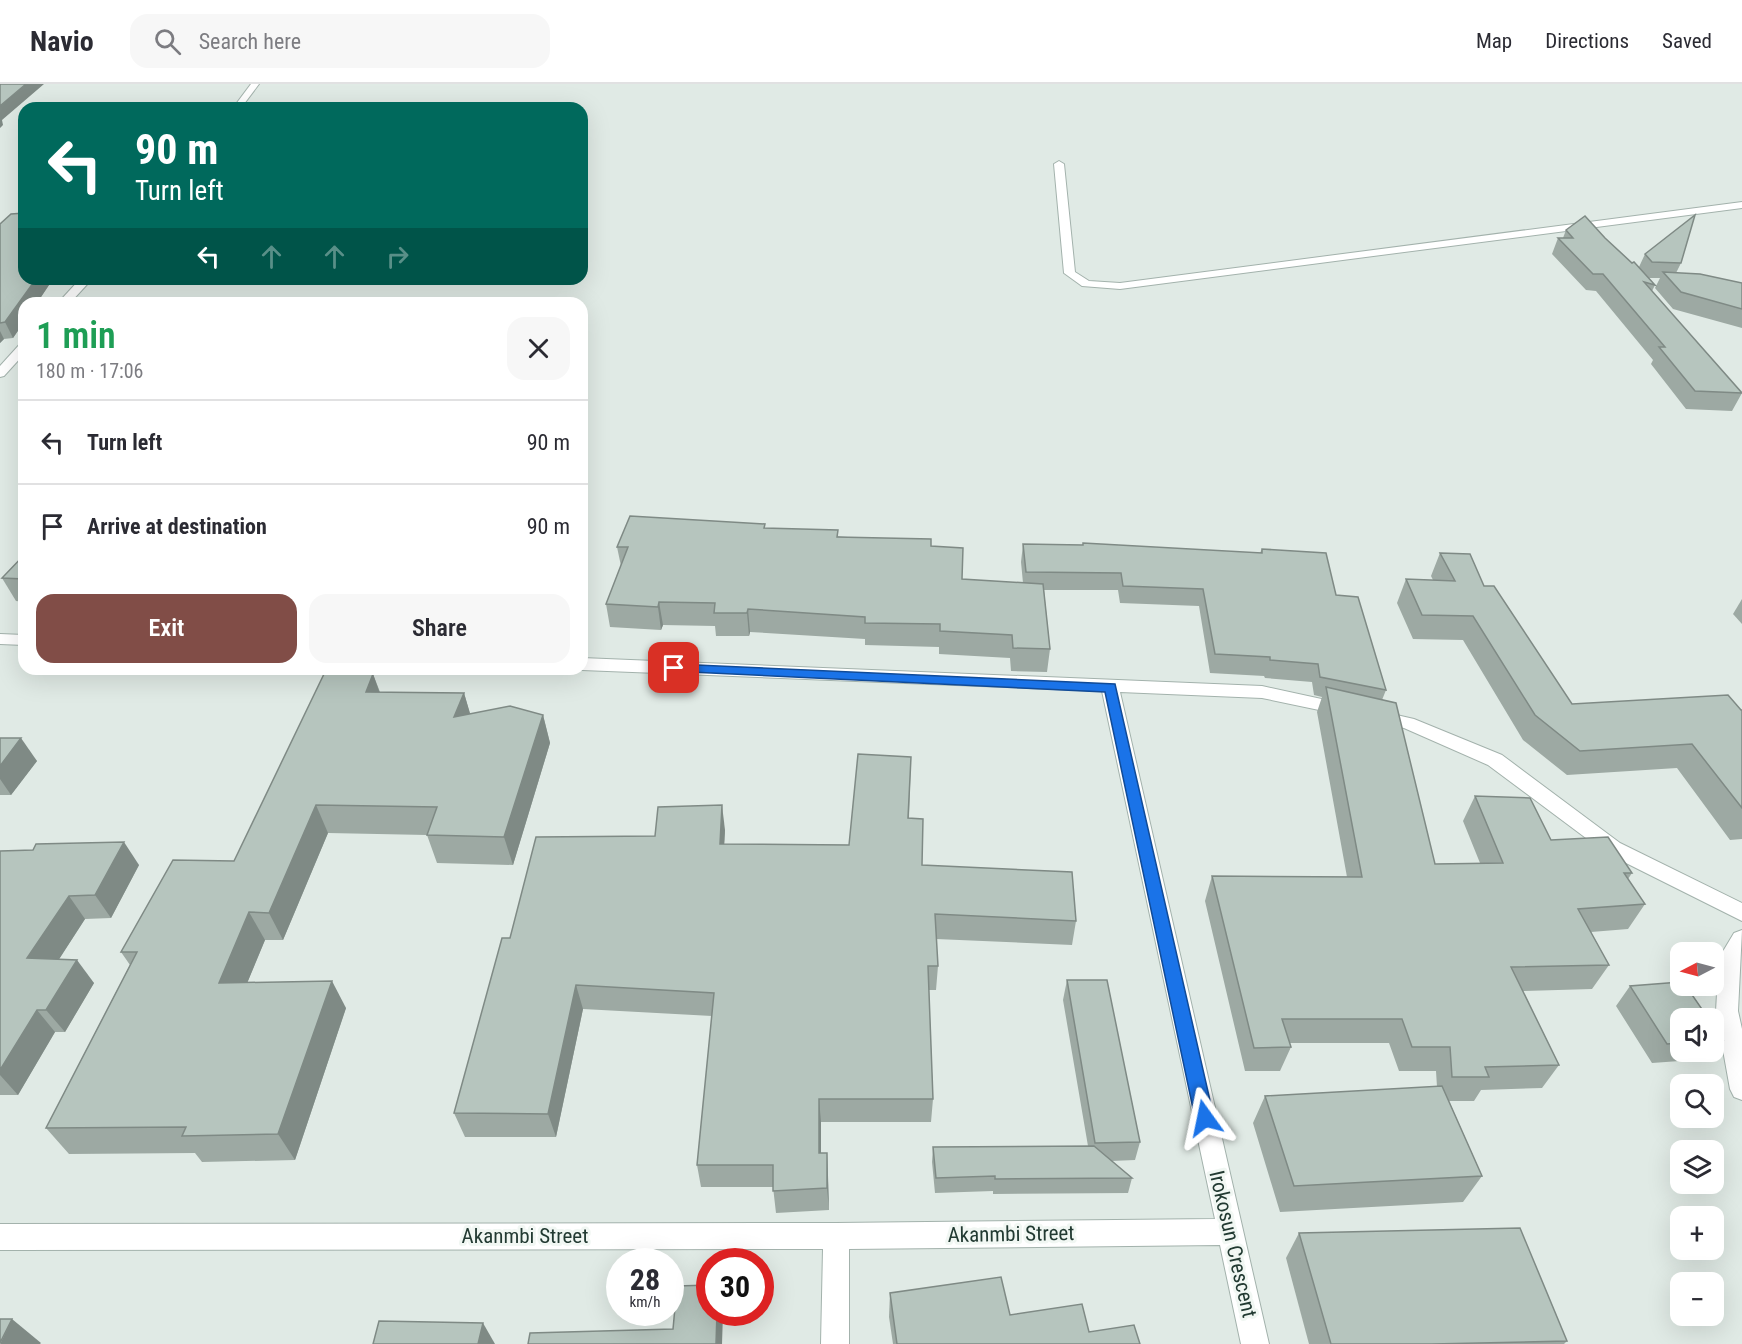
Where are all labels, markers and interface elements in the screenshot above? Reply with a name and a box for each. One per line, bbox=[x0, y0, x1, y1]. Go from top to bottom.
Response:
search box bbox=[130, 14, 550, 68]
text: Navio bbox=[30, 25, 94, 58]
icon: search bbox=[151, 25, 184, 58]
text: Search here bbox=[199, 29, 301, 54]
text: Map bbox=[1476, 29, 1512, 53]
text: Directions bbox=[1545, 29, 1629, 53]
text: Saved bbox=[1662, 29, 1712, 53]
text: 90 m bbox=[135, 125, 218, 174]
icon: left bbox=[36, 126, 114, 204]
text: Turn left bbox=[135, 175, 224, 207]
icon: left bbox=[192, 240, 225, 273]
icon: ahead bbox=[255, 240, 288, 273]
icon: ahead bbox=[318, 240, 351, 273]
icon: right bbox=[381, 240, 414, 273]
text: 1 min bbox=[36, 315, 116, 357]
button: close bbox=[507, 317, 570, 380]
text: 180 m · 17:06 bbox=[36, 359, 143, 383]
icon: left bbox=[36, 426, 69, 459]
text: Turn left bbox=[87, 430, 162, 455]
text: 90 m bbox=[527, 430, 570, 455]
icon: arrive bbox=[36, 510, 69, 543]
text: Arrive at destination bbox=[87, 514, 267, 539]
text: 90 m bbox=[527, 514, 570, 539]
button: Exit bbox=[36, 594, 297, 663]
button: Share bbox=[309, 594, 570, 663]
pin bbox=[648, 642, 699, 693]
icon: arrive bbox=[657, 651, 690, 684]
north arrow bbox=[1670, 942, 1724, 996]
map controls bbox=[1670, 942, 1724, 1326]
button: sound bbox=[1670, 1008, 1724, 1062]
button: search bbox=[1670, 1074, 1724, 1128]
position arrow bbox=[1173, 1086, 1237, 1150]
button: layers bbox=[1670, 1140, 1724, 1194]
street label: Irokosun Crescent bbox=[1204, 1168, 1262, 1320]
button: + bbox=[1670, 1206, 1724, 1260]
street label: Akanmbi Street bbox=[947, 1221, 1075, 1247]
street label: Akanmbi Street bbox=[462, 1224, 588, 1248]
speed limit sign: 30 bbox=[696, 1248, 774, 1326]
text: 28 bbox=[630, 1262, 660, 1297]
button: − bbox=[1670, 1272, 1724, 1326]
text: km/h bbox=[630, 1293, 660, 1311]

